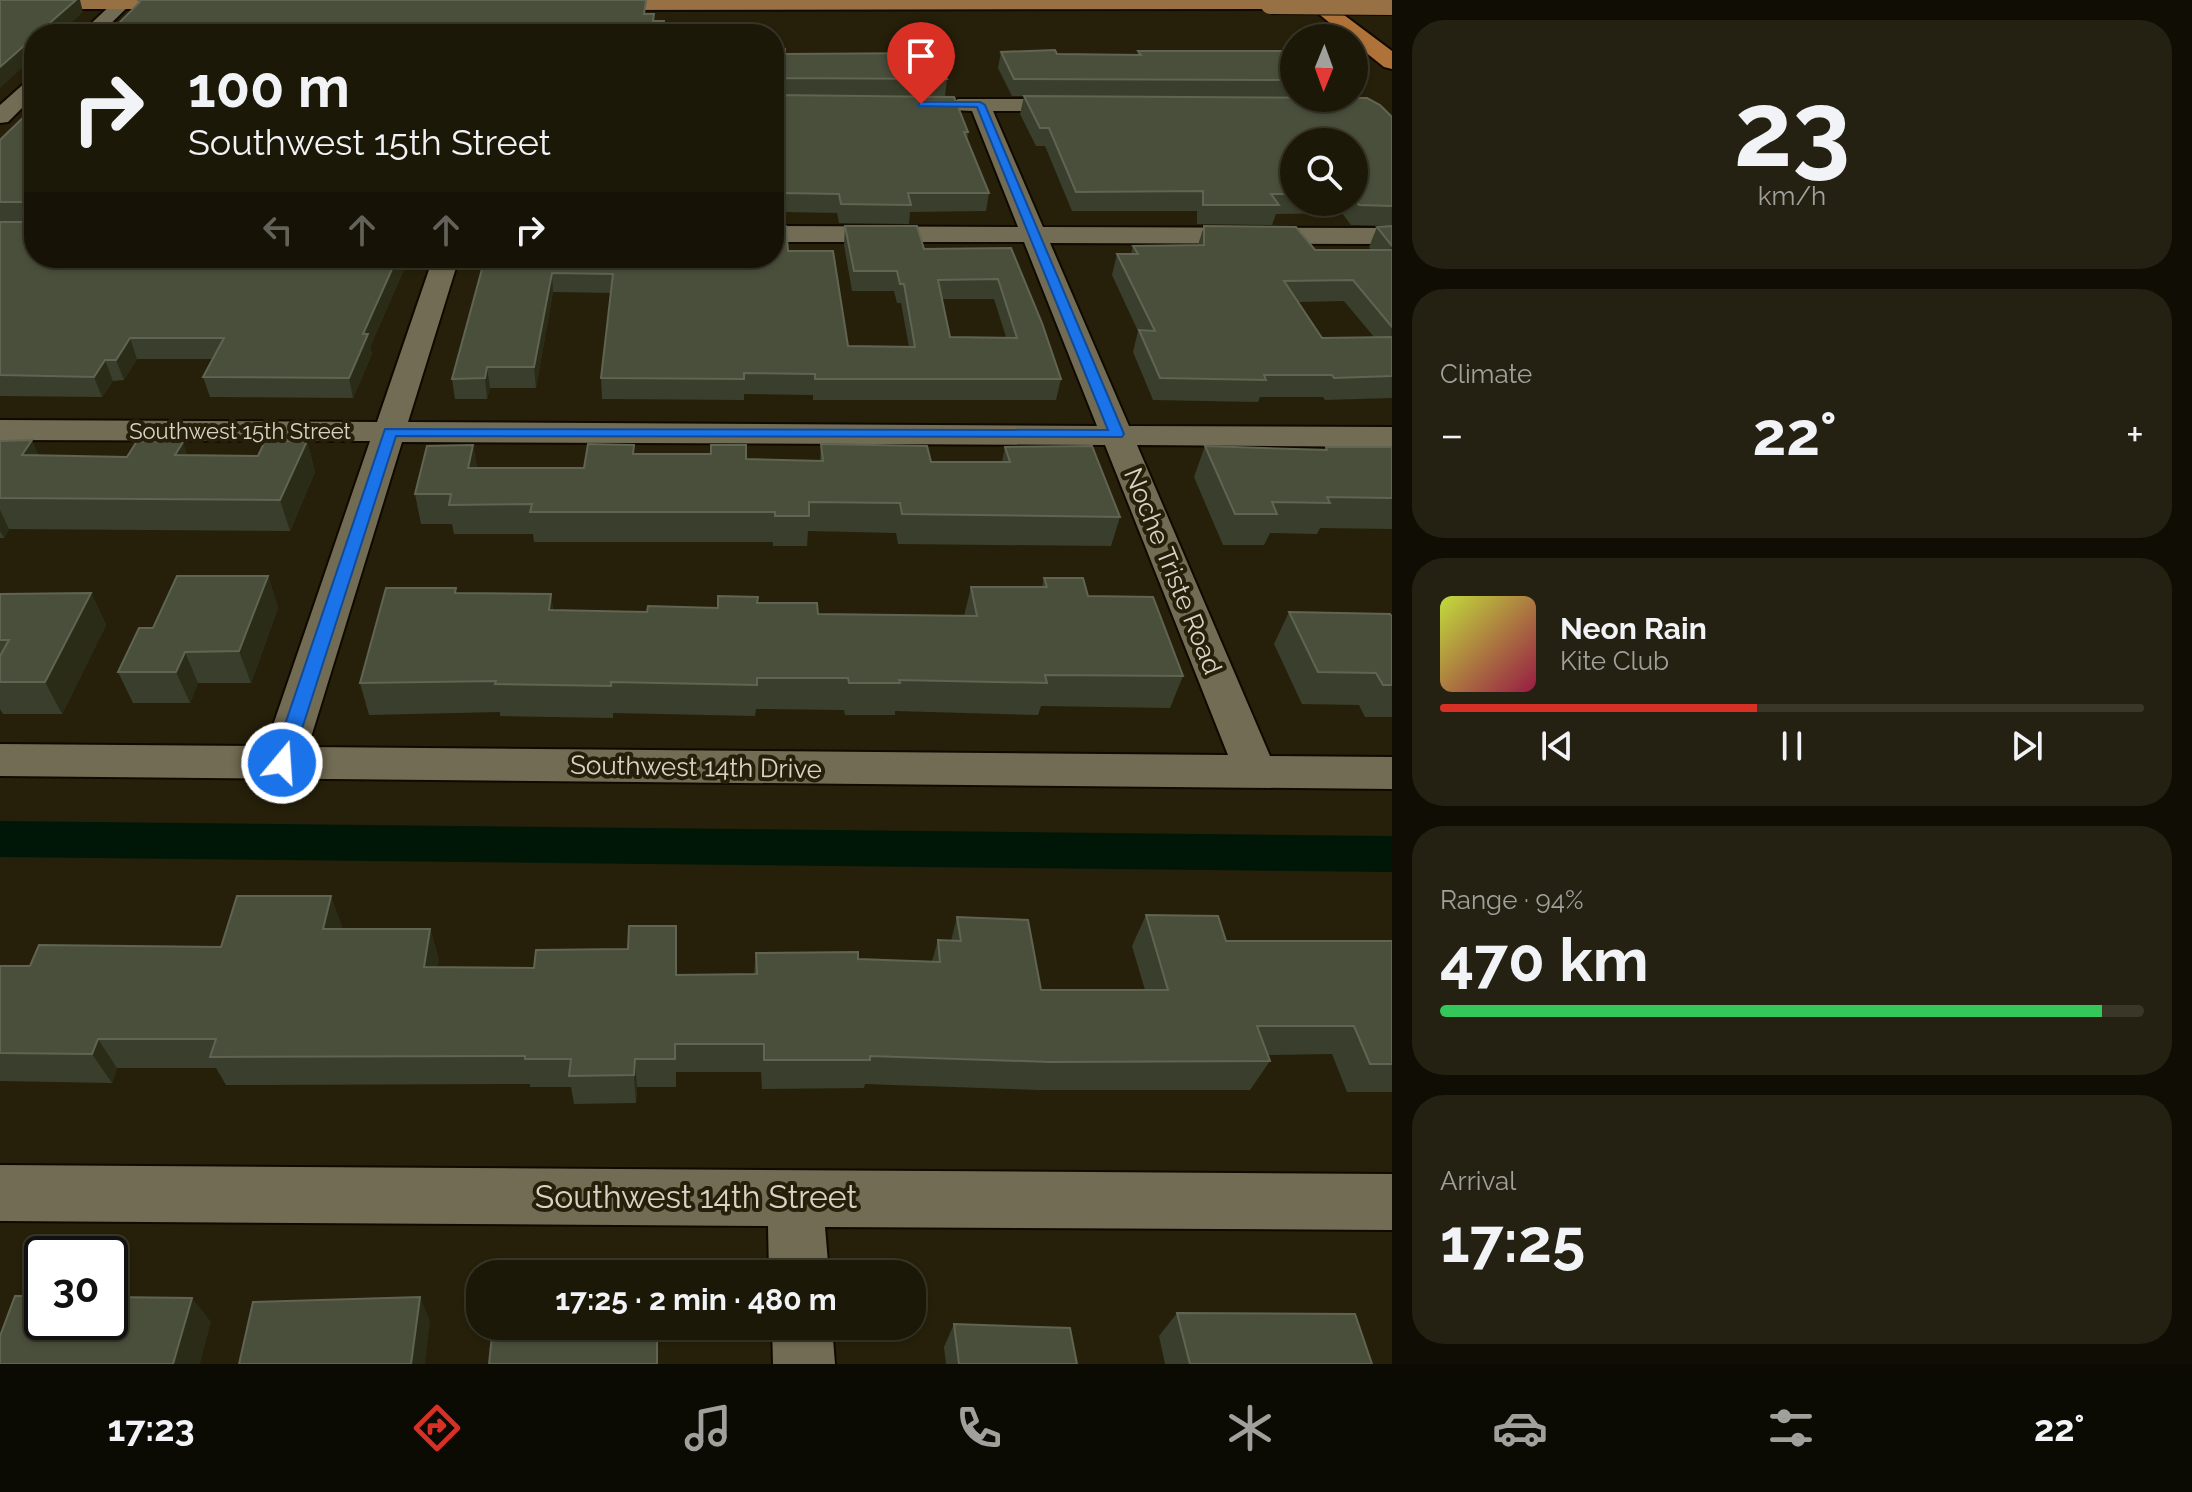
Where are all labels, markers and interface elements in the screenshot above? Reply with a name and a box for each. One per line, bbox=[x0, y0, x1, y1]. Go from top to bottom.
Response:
pin bbox=[887, 22, 955, 104]
north arrow bbox=[1280, 24, 1368, 112]
map controls bbox=[1280, 24, 1368, 216]
icon: arrive bbox=[899, 34, 943, 78]
text: 100 m bbox=[188, 54, 350, 120]
icon: right bbox=[56, 56, 160, 160]
text: 23 bbox=[1734, 68, 1850, 190]
text: Southwest 15th Street bbox=[188, 121, 551, 163]
button: search bbox=[1280, 128, 1368, 216]
text: km/h bbox=[1758, 181, 1826, 211]
icon: left bbox=[256, 208, 300, 252]
icon: ahead bbox=[340, 208, 384, 252]
icon: ahead bbox=[424, 208, 468, 252]
icon: right bbox=[508, 208, 552, 252]
text: Climate bbox=[1440, 359, 1532, 389]
text: 22° bbox=[1753, 399, 1837, 469]
text: − bbox=[1440, 409, 1464, 460]
text: + bbox=[2126, 409, 2144, 460]
street label: Southwest 15th Street bbox=[129, 418, 351, 444]
street label: Noche Triste Road bbox=[1118, 464, 1228, 678]
text: Neon Rain bbox=[1560, 611, 1707, 646]
text: Kite Club bbox=[1560, 646, 1669, 676]
position arrow bbox=[240, 721, 324, 805]
icon: previous bbox=[1535, 724, 1579, 768]
icon: pause bbox=[1770, 724, 1814, 768]
icon: next bbox=[2005, 724, 2049, 768]
street label: Southwest 14th Drive bbox=[570, 750, 822, 784]
text: Range · 94% bbox=[1440, 885, 1584, 915]
text: 470 km bbox=[1440, 925, 1649, 995]
text: Arrival bbox=[1440, 1166, 1516, 1196]
street label: Southwest 14th Street bbox=[535, 1178, 857, 1215]
text: 17:25 bbox=[1440, 1206, 1585, 1276]
speed limit sign: 30 bbox=[24, 1236, 128, 1340]
text: 17:25 · 2 min · 480 m bbox=[555, 1282, 837, 1317]
icon: directions bbox=[409, 1400, 465, 1456]
icon: music bbox=[680, 1400, 736, 1456]
icon: phone bbox=[951, 1400, 1007, 1456]
icon: climate bbox=[1222, 1400, 1278, 1456]
icon: car bbox=[1492, 1400, 1548, 1456]
icon: filters bbox=[1763, 1400, 1819, 1456]
text: 17:23 bbox=[107, 1407, 195, 1449]
text: 22° bbox=[2034, 1407, 2085, 1449]

